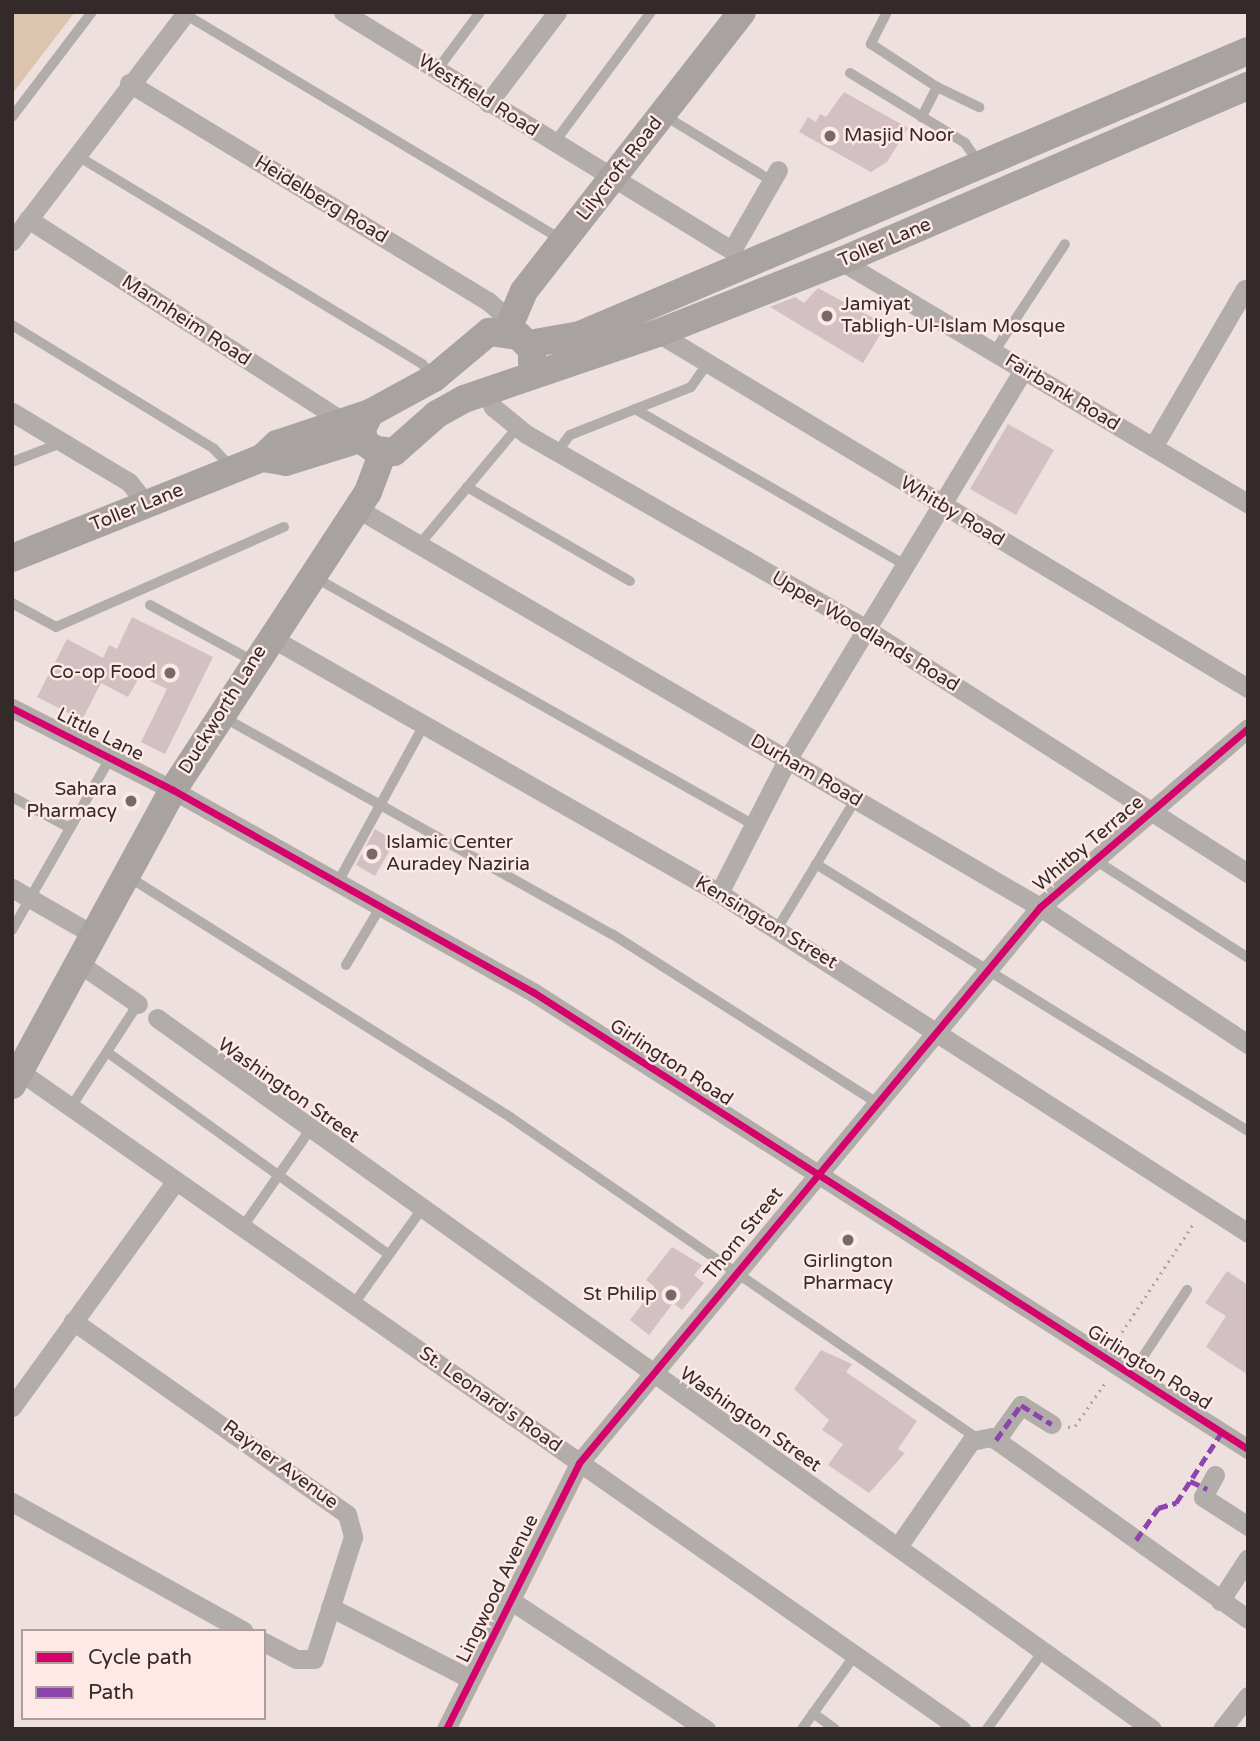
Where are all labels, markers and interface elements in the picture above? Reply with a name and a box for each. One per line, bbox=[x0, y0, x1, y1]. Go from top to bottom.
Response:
street label: Westfield Road bbox=[414, 50, 542, 142]
street label: Lilycroft Road bbox=[572, 112, 668, 226]
place label: Masjid Noor bbox=[844, 125, 954, 147]
marker: Masjid Noor bbox=[822, 128, 838, 144]
street label: Heidelberg Road bbox=[250, 151, 392, 249]
street label: Toller Lane bbox=[835, 213, 935, 273]
street label: Mannheim Road bbox=[117, 271, 255, 371]
place label: Jamiyat Tabligh-Ul-Islam Mosque bbox=[841, 294, 1065, 338]
marker: Jamiyat Tabligh-Ul-Islam Mosque bbox=[819, 308, 835, 324]
street label: Fairbank Road bbox=[1000, 350, 1124, 436]
street label: Whitby Road bbox=[896, 472, 1008, 552]
street label: Toller Lane bbox=[87, 479, 187, 537]
street label: Upper Woodlands Road bbox=[767, 567, 963, 697]
street label: Duckworth Lane bbox=[174, 641, 272, 779]
place label: Co-op Food bbox=[49, 662, 156, 684]
marker: Co-op Food bbox=[162, 665, 178, 681]
street label: Little Lane bbox=[53, 703, 147, 767]
street label: Durham Road bbox=[746, 730, 866, 812]
place label: Sahara Pharmacy bbox=[26, 779, 117, 823]
street label: Whitby Terrace bbox=[1029, 791, 1149, 897]
marker: Sahara Pharmacy bbox=[123, 793, 139, 809]
place label: Islamic Center Auradey Naziria bbox=[386, 832, 530, 876]
marker: Islamic Center Auradey Naziria bbox=[364, 846, 380, 862]
street label: Kensington Street bbox=[691, 872, 841, 974]
street label: Girlington Road bbox=[605, 1015, 737, 1111]
street label: Washington Street bbox=[213, 1034, 363, 1148]
street label: Thorn Street bbox=[700, 1183, 788, 1285]
marker: Girlington Pharmacy bbox=[840, 1232, 856, 1248]
place label: Girlington Pharmacy bbox=[803, 1251, 893, 1295]
place label: St Philip bbox=[583, 1284, 657, 1306]
marker: St Philip bbox=[663, 1287, 679, 1303]
street label: Girlington Road bbox=[1083, 1321, 1215, 1415]
street label: St. Leonard's Road bbox=[414, 1342, 566, 1458]
street label: Washington Street bbox=[675, 1363, 825, 1477]
street label: Rayner Avenue bbox=[218, 1416, 342, 1514]
street label: Lingwood Avenue bbox=[452, 1511, 544, 1667]
legend bbox=[21, 1629, 266, 1720]
text: Cycle path bbox=[88, 1645, 192, 1670]
text: Path bbox=[88, 1680, 134, 1705]

